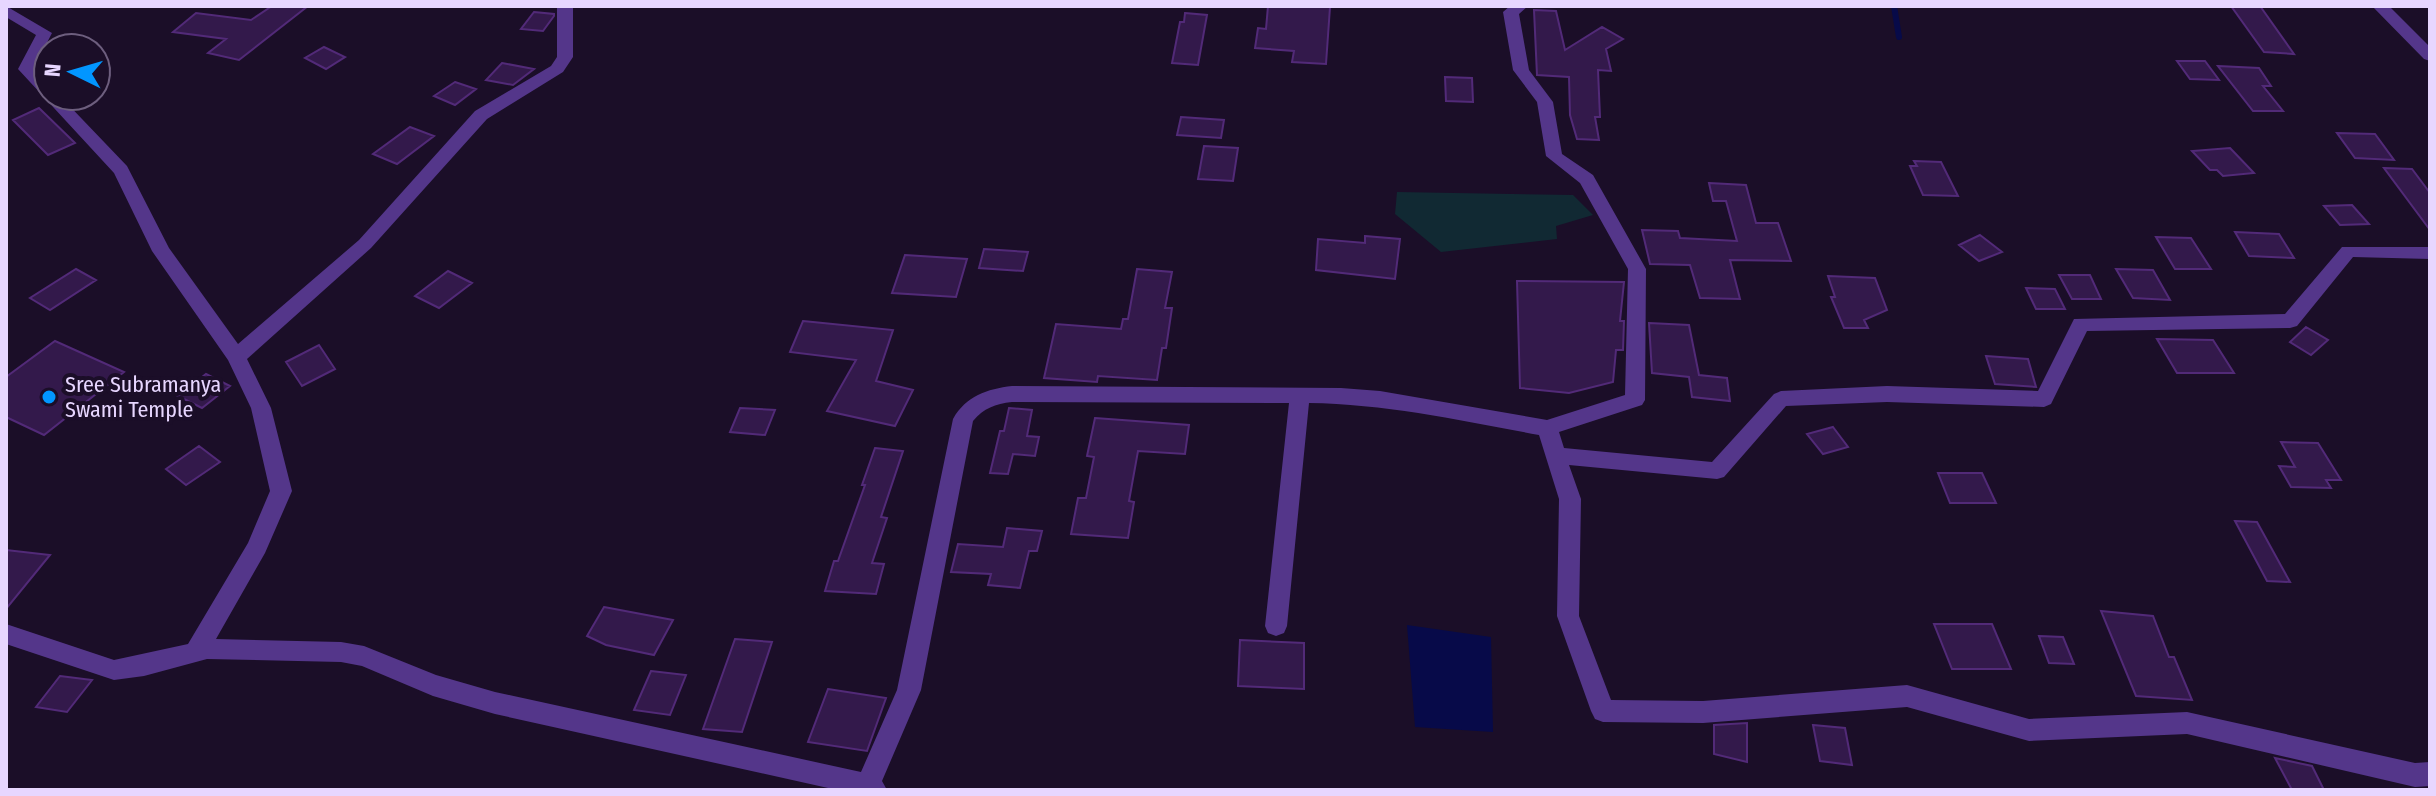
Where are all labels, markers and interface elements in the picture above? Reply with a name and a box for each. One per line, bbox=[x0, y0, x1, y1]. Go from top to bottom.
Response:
north arrow bbox=[32, 32, 112, 112]
text: N bbox=[39, 63, 67, 78]
place label: Sree Subramanya Swami Temple bbox=[65, 371, 221, 423]
marker: Sree Subramanya Swami Temple bbox=[40, 388, 58, 406]

